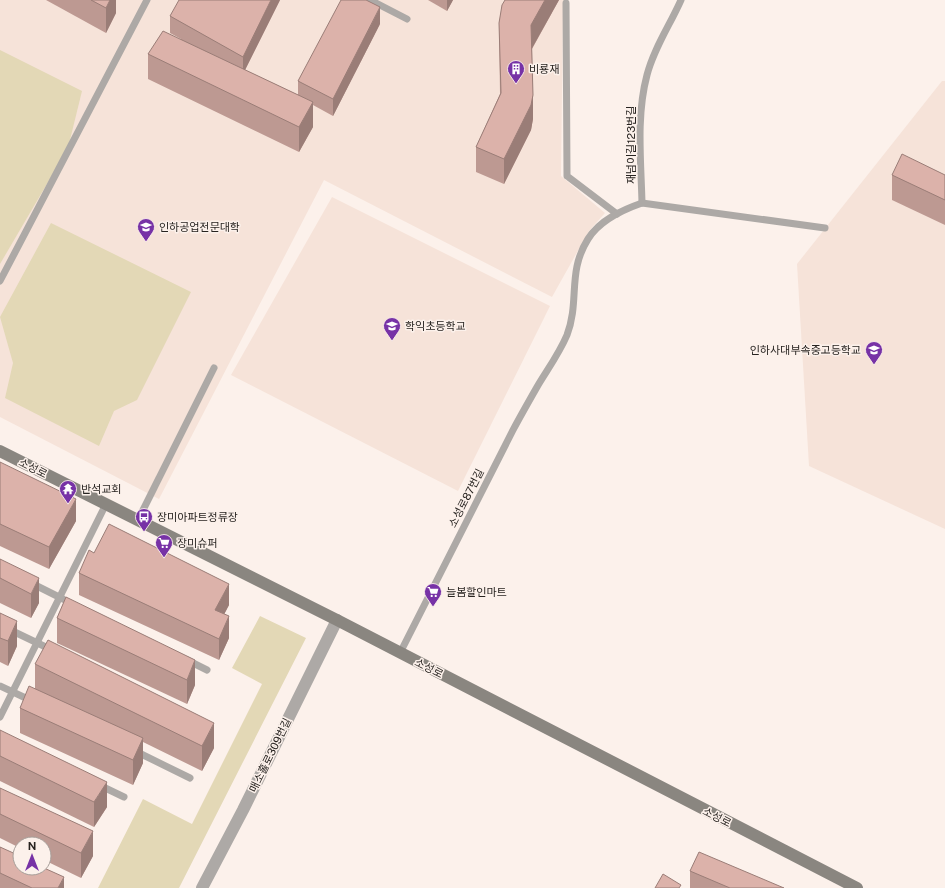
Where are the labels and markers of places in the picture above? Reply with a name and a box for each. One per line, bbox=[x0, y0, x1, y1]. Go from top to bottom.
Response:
building icon: 비룡재 bbox=[506, 59, 526, 84]
place label: 비룡재 bbox=[529, 63, 559, 75]
school or university icon: 인하공업전문대학 bbox=[136, 217, 156, 242]
place label: 인하공업전문대학 bbox=[159, 221, 240, 233]
school or university icon: 학익초등학교 bbox=[382, 316, 402, 341]
place label: 학익초등학교 bbox=[405, 320, 466, 332]
school or university icon: 인하사대부속중고등학교 bbox=[864, 340, 884, 365]
place label: 인하사대부속중고등학교 bbox=[750, 344, 861, 356]
temple icon: 반석교회 bbox=[58, 479, 78, 504]
place label: 반석교회 bbox=[81, 483, 121, 495]
bus stop icon: 장미아파트정류장 bbox=[134, 507, 154, 532]
place label: 장미아파트정류장 bbox=[157, 511, 238, 523]
supermarket icon: 장미슈퍼 bbox=[154, 533, 174, 558]
place label: 장미슈퍼 bbox=[177, 537, 217, 549]
supermarket icon: 늘봄할인마트 bbox=[423, 582, 443, 607]
place label: 늘봄할인마트 bbox=[446, 586, 507, 598]

